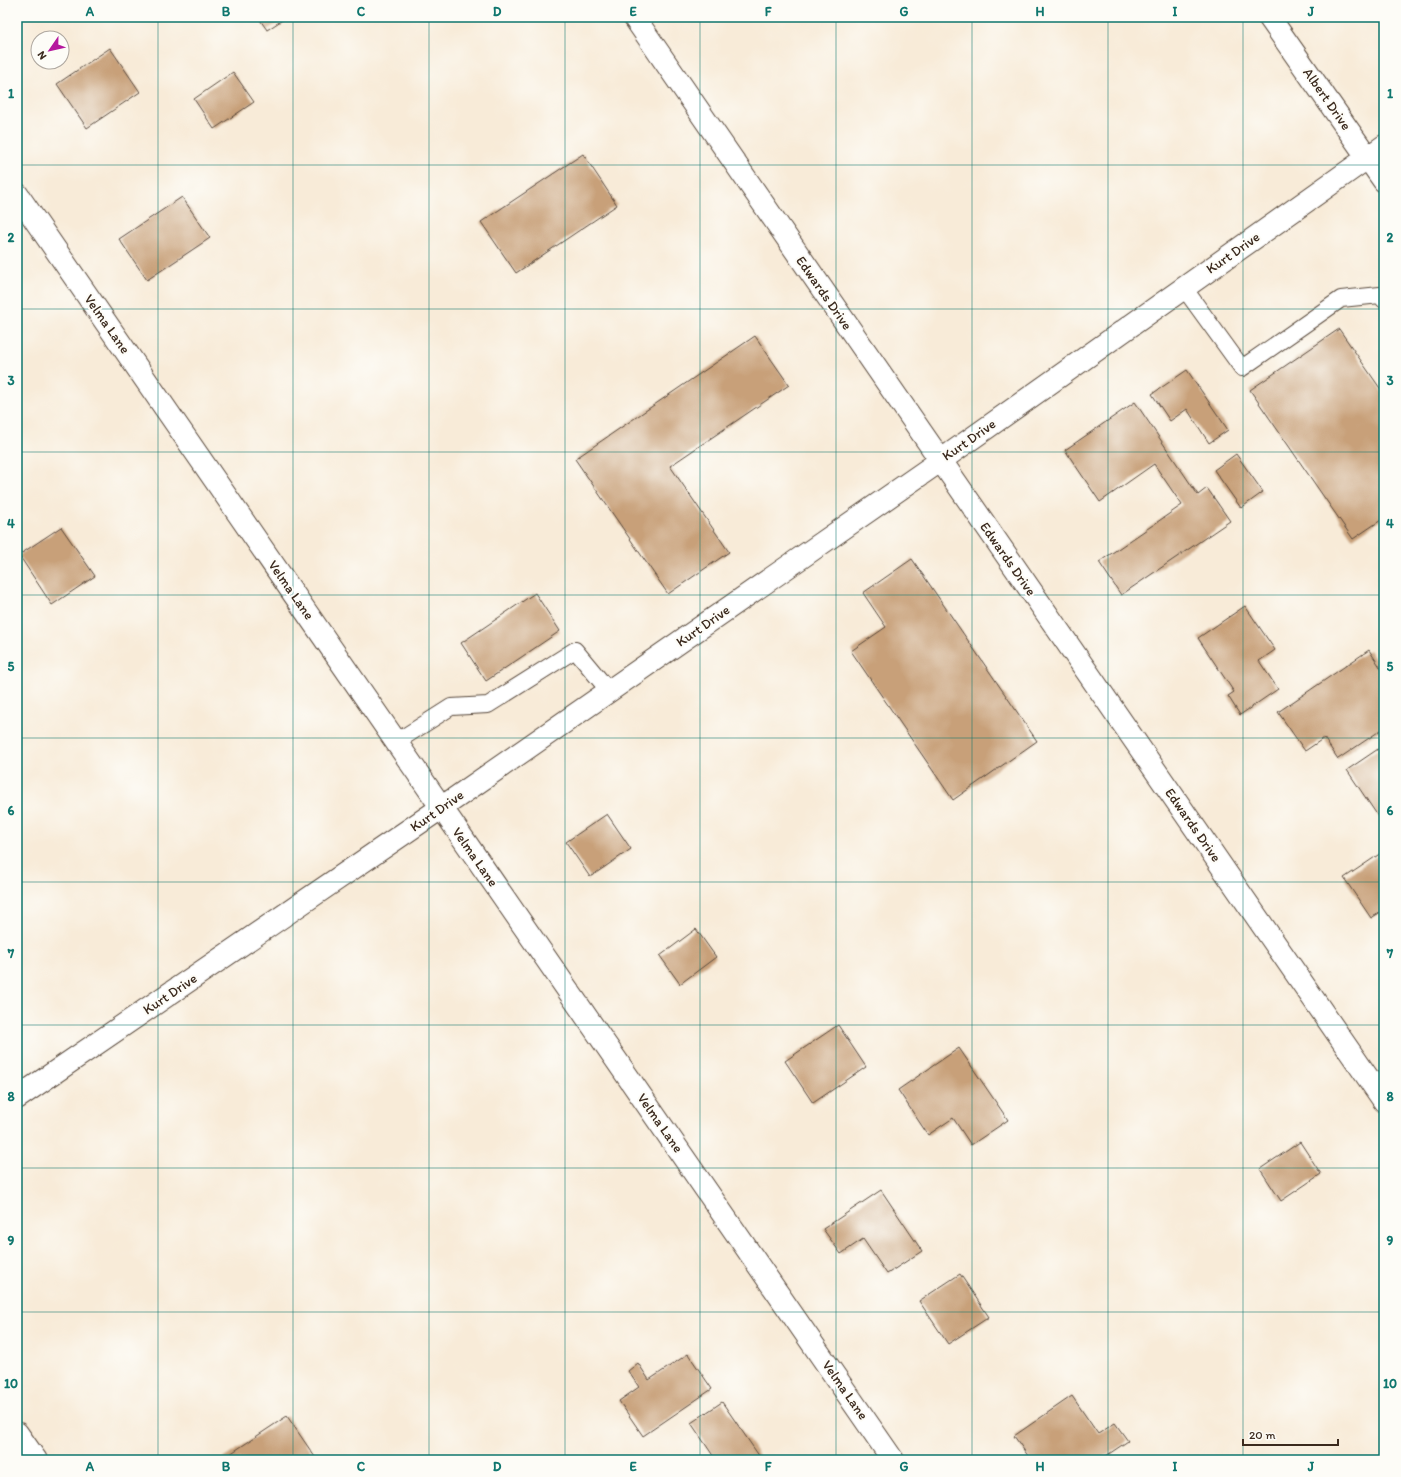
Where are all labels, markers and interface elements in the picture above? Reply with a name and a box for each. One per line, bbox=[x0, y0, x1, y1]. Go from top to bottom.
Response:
text: A bbox=[85, 4, 95, 19]
text: B bbox=[222, 4, 231, 19]
text: C bbox=[357, 4, 366, 19]
text: D bbox=[493, 4, 502, 19]
text: E bbox=[629, 4, 637, 19]
text: F bbox=[765, 4, 772, 19]
text: G bbox=[900, 4, 909, 19]
text: H bbox=[1036, 4, 1045, 19]
text: I bbox=[1173, 4, 1178, 19]
text: J bbox=[1307, 4, 1315, 19]
north arrow bbox=[30, 30, 70, 70]
text: N bbox=[35, 49, 50, 62]
street label: Albert Drive bbox=[1299, 65, 1355, 134]
text: 1 bbox=[8, 86, 14, 101]
text: 1 bbox=[1387, 86, 1393, 101]
street label: Kurt Drive bbox=[1203, 228, 1263, 278]
text: 2 bbox=[8, 230, 15, 245]
text: 2 bbox=[1387, 230, 1394, 245]
street label: Edwards Drive bbox=[792, 253, 856, 334]
street label: Velma Lane bbox=[80, 291, 134, 357]
text: 3 bbox=[7, 373, 15, 388]
text: 3 bbox=[1386, 373, 1394, 388]
street label: Kurt Drive bbox=[939, 415, 999, 465]
text: 4 bbox=[7, 516, 15, 531]
text: 4 bbox=[1386, 516, 1394, 531]
street label: Edwards Drive bbox=[976, 519, 1040, 600]
street label: Velma Lane bbox=[264, 557, 318, 623]
street label: Kurt Drive bbox=[673, 601, 733, 651]
text: 5 bbox=[8, 659, 15, 674]
text: 5 bbox=[1387, 659, 1394, 674]
street label: Edwards Drive bbox=[1161, 785, 1225, 866]
street label: Kurt Drive bbox=[407, 786, 467, 836]
text: 6 bbox=[8, 803, 15, 818]
text: 6 bbox=[1387, 803, 1394, 818]
street label: Velma Lane bbox=[448, 824, 502, 890]
text: 7 bbox=[7, 946, 15, 961]
text: 7 bbox=[1386, 946, 1394, 961]
street label: Kurt Drive bbox=[140, 970, 201, 1018]
text: 8 bbox=[7, 1089, 15, 1104]
text: 8 bbox=[1386, 1089, 1394, 1104]
street label: Velma Lane bbox=[633, 1090, 687, 1156]
text: 9 bbox=[8, 1233, 15, 1248]
text: 9 bbox=[1387, 1233, 1394, 1248]
street label: Velma Lane bbox=[818, 1357, 872, 1423]
text: 10 bbox=[4, 1376, 18, 1391]
text: 10 bbox=[1383, 1376, 1397, 1391]
scale bar bbox=[1243, 1421, 1338, 1447]
text: 20 m bbox=[1249, 1428, 1276, 1442]
text: A bbox=[85, 1459, 95, 1474]
text: B bbox=[222, 1459, 231, 1474]
text: C bbox=[357, 1459, 366, 1474]
text: D bbox=[493, 1459, 502, 1474]
text: E bbox=[629, 1459, 637, 1474]
text: F bbox=[765, 1459, 772, 1474]
text: G bbox=[900, 1459, 909, 1474]
text: H bbox=[1036, 1459, 1045, 1474]
text: I bbox=[1173, 1459, 1178, 1474]
text: J bbox=[1307, 1459, 1315, 1474]

